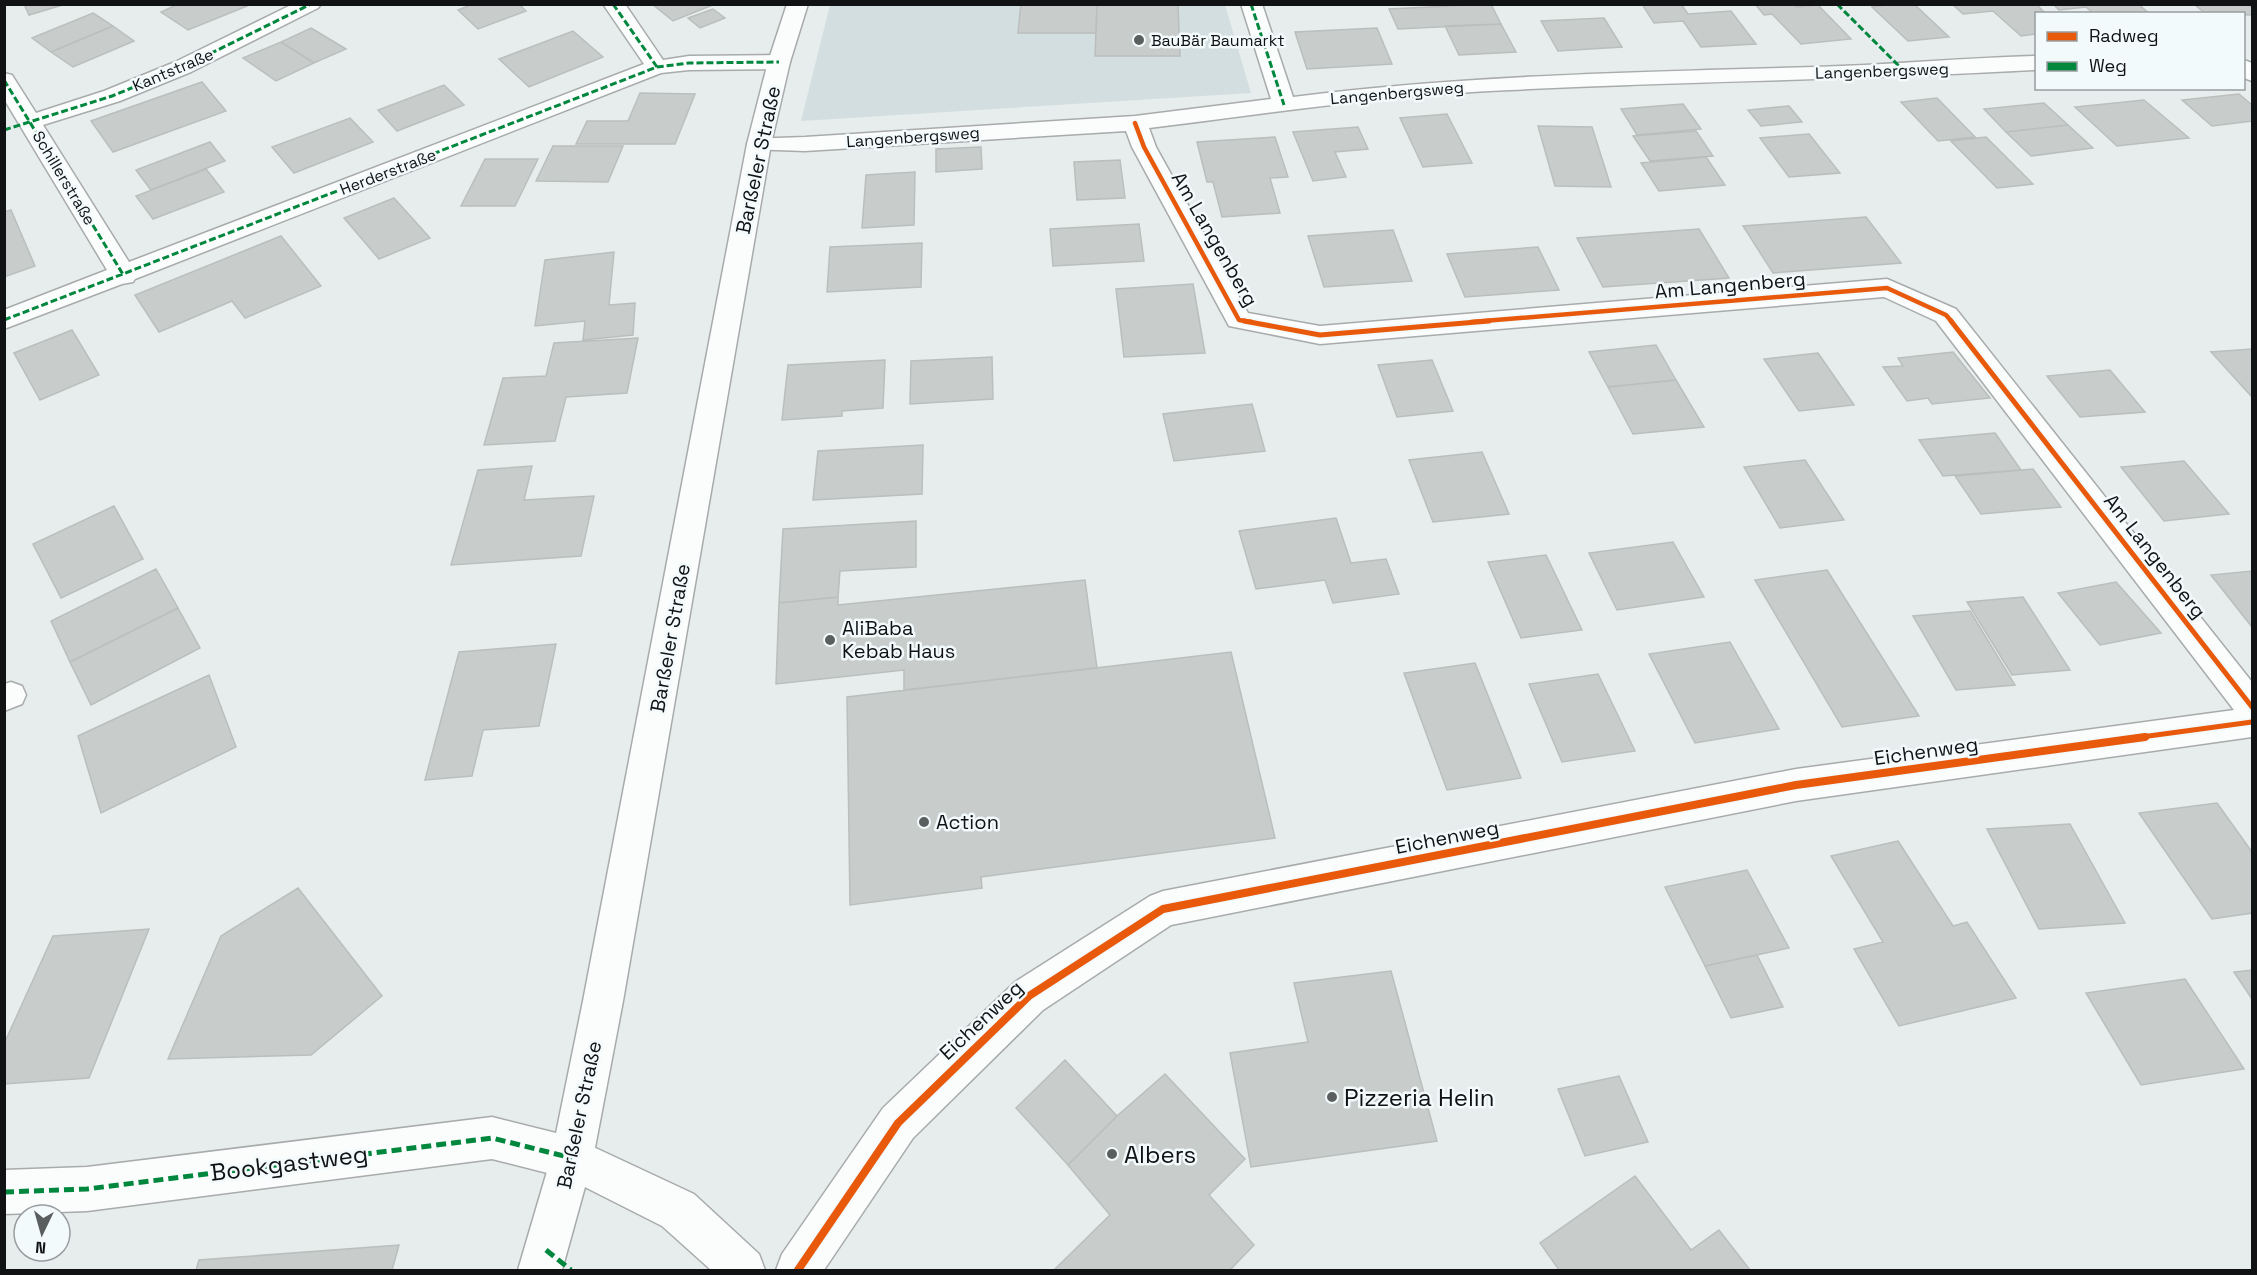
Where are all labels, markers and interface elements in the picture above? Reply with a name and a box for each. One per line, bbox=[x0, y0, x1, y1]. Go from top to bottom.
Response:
legend bbox=[2035, 12, 2245, 90]
text: Radweg bbox=[2089, 24, 2159, 47]
place label: BauBär Baumarkt bbox=[1151, 30, 1285, 51]
marker: BauBär Baumarkt bbox=[1132, 33, 1146, 47]
street label: Kantstraße bbox=[129, 44, 217, 96]
text: Weg bbox=[2089, 54, 2127, 77]
street label: Langenbergsweg bbox=[1815, 58, 1949, 84]
street label: Langenbergsweg bbox=[1329, 77, 1465, 109]
street label: Barßeler Straße bbox=[730, 84, 786, 236]
street label: Langenbergsweg bbox=[846, 122, 980, 152]
street label: Schillerstraße bbox=[28, 127, 100, 229]
street label: Herderstraße bbox=[337, 144, 439, 200]
street label: Am Langenberg bbox=[1166, 167, 1264, 311]
street label: Am Langenberg bbox=[1653, 265, 1807, 305]
street label: Am Langenberg bbox=[2098, 488, 2212, 624]
street label: Barßeler Straße bbox=[644, 562, 696, 714]
place label: AliBaba Kebab Haus bbox=[842, 615, 955, 664]
marker: AliBaba Kebab Haus bbox=[823, 633, 837, 647]
street label: Eichenweg bbox=[1872, 731, 1980, 771]
place label: Action bbox=[936, 809, 999, 835]
street label: Eichenweg bbox=[1393, 814, 1501, 860]
marker: Action bbox=[917, 815, 931, 829]
street label: Eichenweg bbox=[934, 975, 1028, 1065]
street label: Barßeler Straße bbox=[551, 1039, 607, 1191]
place label: Pizzeria Helin bbox=[1344, 1082, 1494, 1113]
marker: Pizzeria Helin bbox=[1325, 1090, 1339, 1104]
street label: Bookgastweg bbox=[208, 1138, 370, 1188]
place label: Albers bbox=[1124, 1139, 1196, 1170]
marker: Albers bbox=[1105, 1147, 1119, 1161]
north arrow bbox=[12, 1203, 72, 1263]
text: N bbox=[34, 1237, 47, 1258]

